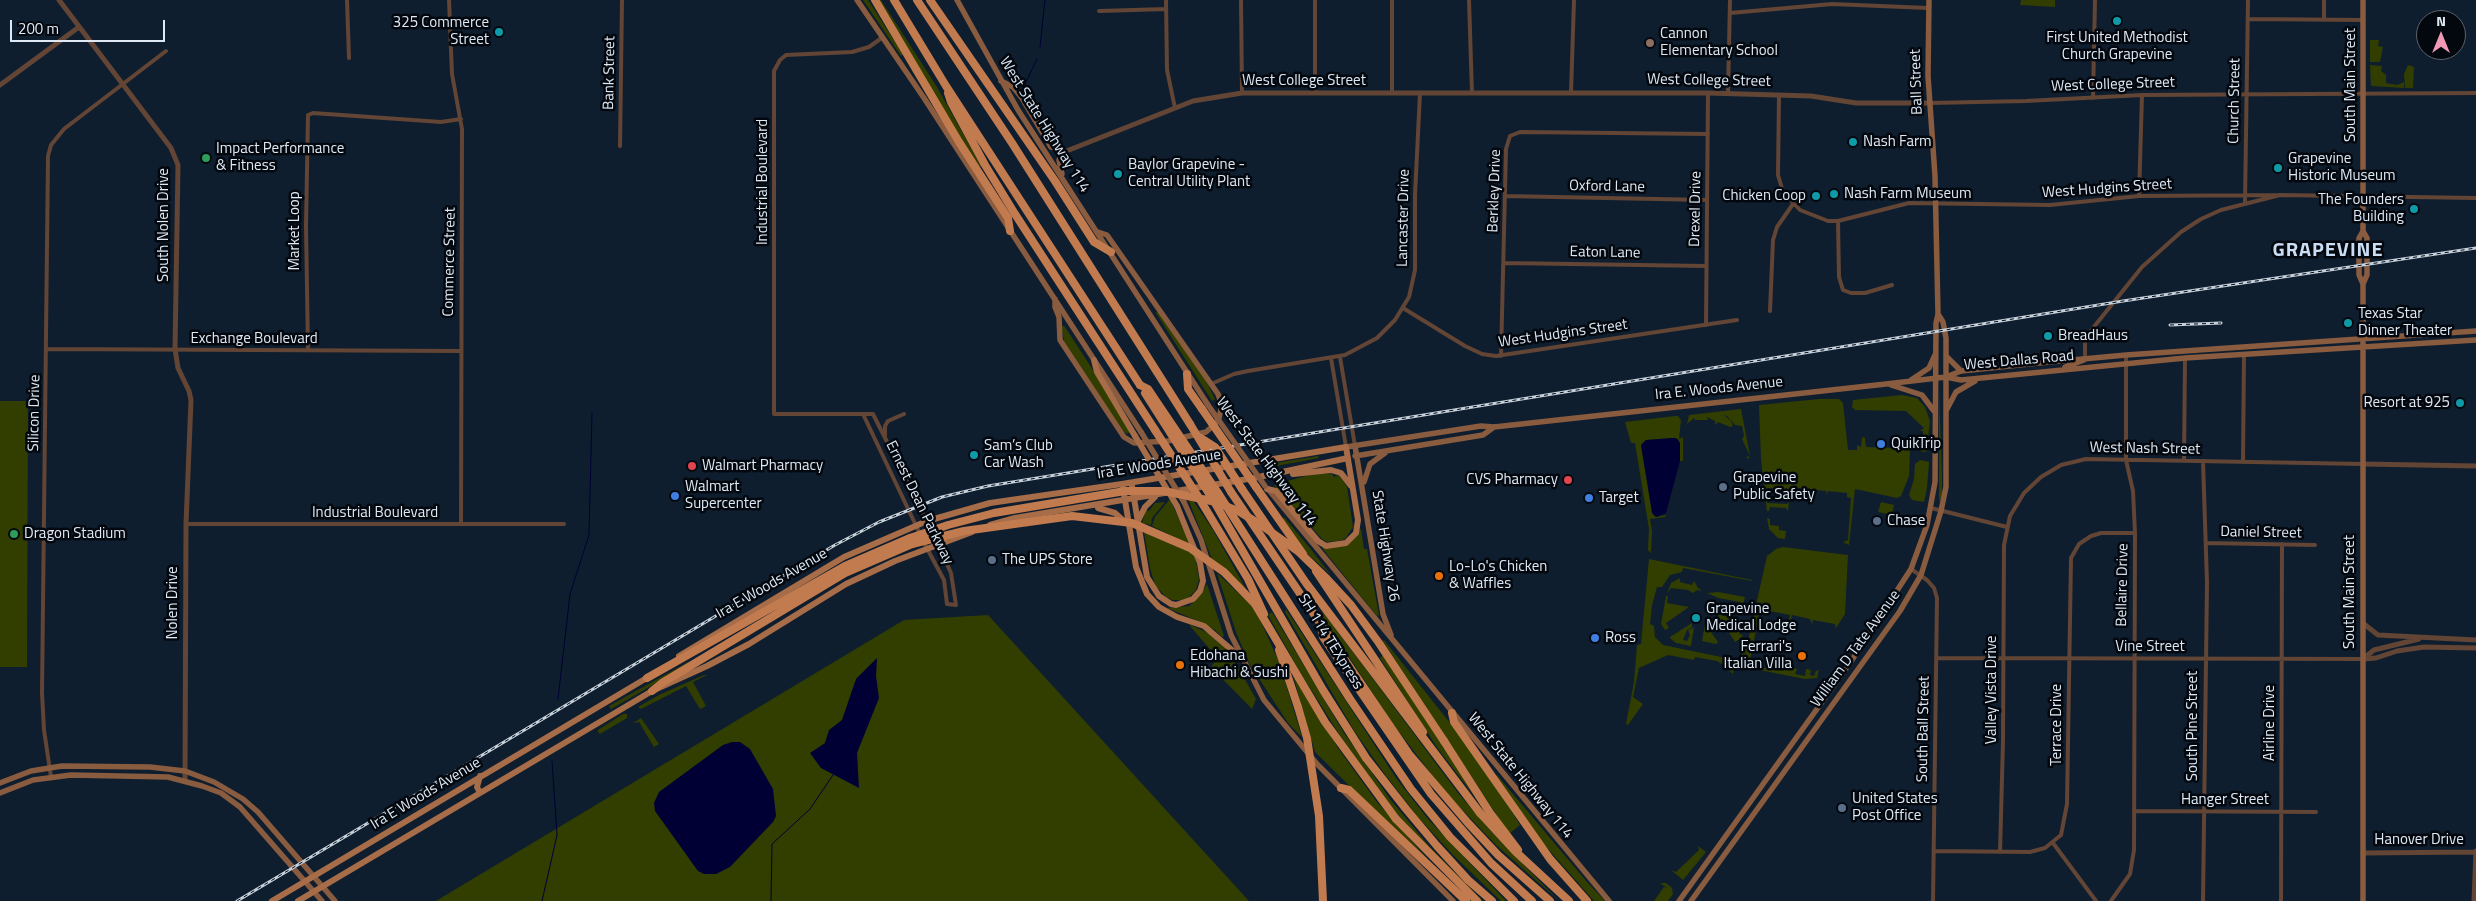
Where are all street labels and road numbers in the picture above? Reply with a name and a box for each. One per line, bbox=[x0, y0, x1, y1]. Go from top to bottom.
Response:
street label: South Main Street bbox=[2342, 28, 2360, 142]
street label: Bank Street bbox=[600, 36, 620, 110]
street label: Ball Street bbox=[1907, 49, 1927, 115]
street label: West State Highway 114 bbox=[995, 54, 1093, 196]
street label: Church Street bbox=[2225, 58, 2245, 144]
street label: West College Street bbox=[1647, 71, 1771, 91]
street label: West College Street bbox=[1242, 72, 1366, 90]
street label: West College Street bbox=[2051, 74, 2175, 96]
street label: Industrial Boulevard bbox=[754, 119, 772, 245]
street label: Berkley Drive bbox=[1485, 149, 1505, 233]
street label: South Nolen Drive bbox=[155, 168, 173, 282]
street label: Lancaster Drive bbox=[1394, 169, 1414, 267]
street label: Drexel Drive bbox=[1686, 171, 1706, 247]
street label: West Hudgins Street bbox=[2041, 175, 2173, 203]
street label: Oxford Lane bbox=[1569, 177, 1645, 197]
street label: Market Loop bbox=[286, 191, 304, 271]
street label: Commerce Street bbox=[440, 207, 460, 317]
street label: Eaton Lane bbox=[1570, 243, 1640, 263]
street label: West Hudgins Street bbox=[1497, 316, 1629, 352]
street label: Exchange Boulevard bbox=[190, 330, 318, 348]
street label: West Dallas Road bbox=[1963, 347, 2075, 375]
street label: Ira E. Woods Avenue bbox=[1654, 373, 1784, 405]
street label: Silicon Drive bbox=[25, 375, 45, 451]
street label: West State Highway 114 bbox=[1212, 394, 1320, 530]
street label: Ernest Dean Parkway bbox=[881, 438, 957, 568]
street label: West Nash Street bbox=[2089, 439, 2201, 459]
street label: Ira E Woods Avenue bbox=[1096, 446, 1222, 484]
street label: State Highway 26 bbox=[1367, 489, 1403, 603]
street label: Industrial Boulevard bbox=[312, 504, 438, 522]
street label: Daniel Street bbox=[2220, 523, 2302, 543]
street label: South Main Street bbox=[2341, 535, 2359, 649]
street label: Bellaire Drive bbox=[2113, 543, 2133, 627]
street label: Ira E Woods Avenue bbox=[713, 545, 831, 623]
street label: Nolen Drive bbox=[164, 566, 182, 640]
street label: William D Tate Avenue bbox=[1808, 587, 1904, 711]
street label: SH 114 TEXpress bbox=[1293, 591, 1367, 693]
street label: Valley Vista Drive bbox=[1983, 636, 2001, 744]
street label: Vine Street bbox=[2115, 638, 2185, 656]
street label: South Pine Street bbox=[2184, 671, 2202, 781]
street label: South Ball Street bbox=[1914, 676, 1934, 782]
street label: Terrace Drive bbox=[2048, 684, 2066, 766]
street label: Airline Drive bbox=[2261, 685, 2279, 761]
street label: West State Highway 114 bbox=[1464, 709, 1576, 843]
street label: Ira E Woods Avenue bbox=[368, 754, 484, 834]
street label: Hanger Street bbox=[2181, 791, 2269, 809]
street label: Hanover Drive bbox=[2374, 831, 2464, 849]

